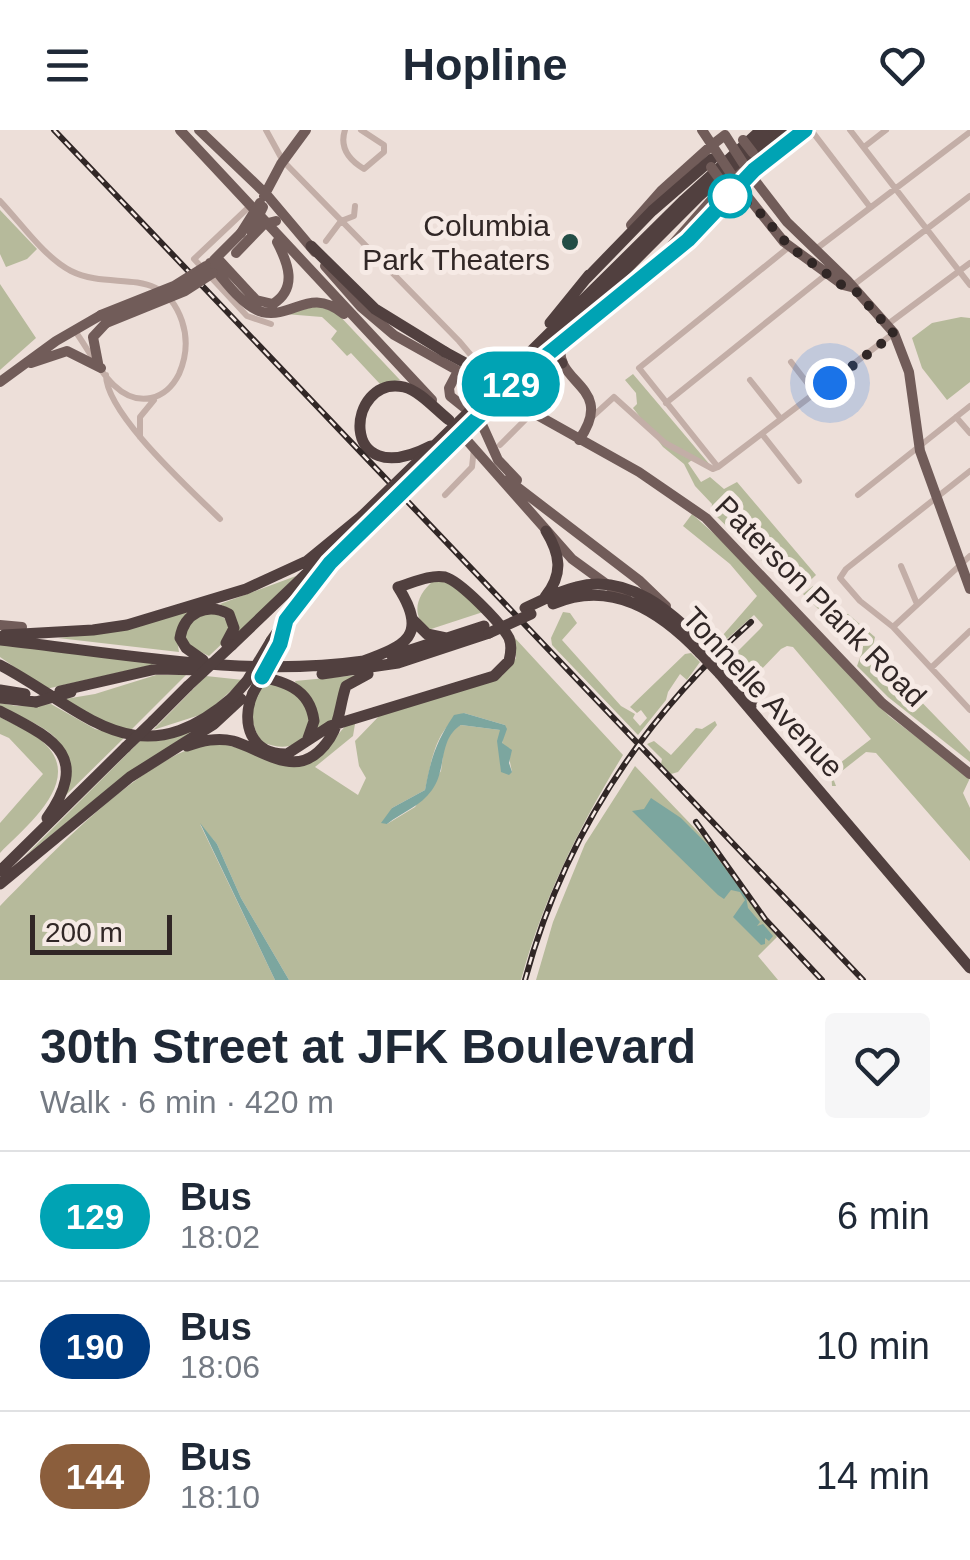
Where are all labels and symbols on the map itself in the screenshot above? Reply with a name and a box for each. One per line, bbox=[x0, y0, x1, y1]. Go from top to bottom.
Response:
unlabelled marker bbox=[709, 175, 751, 217]
place label: Columbia Park Theaters bbox=[362, 209, 550, 276]
marker: Columbia Park Theaters bbox=[559, 231, 581, 253]
line badge: 129 bbox=[454, 352, 568, 416]
your location bbox=[805, 358, 855, 408]
street label: Paterson Plank Road bbox=[709, 489, 933, 713]
street label: Tonnelle Avenue bbox=[676, 600, 850, 784]
scale bar bbox=[30, 910, 172, 954]

